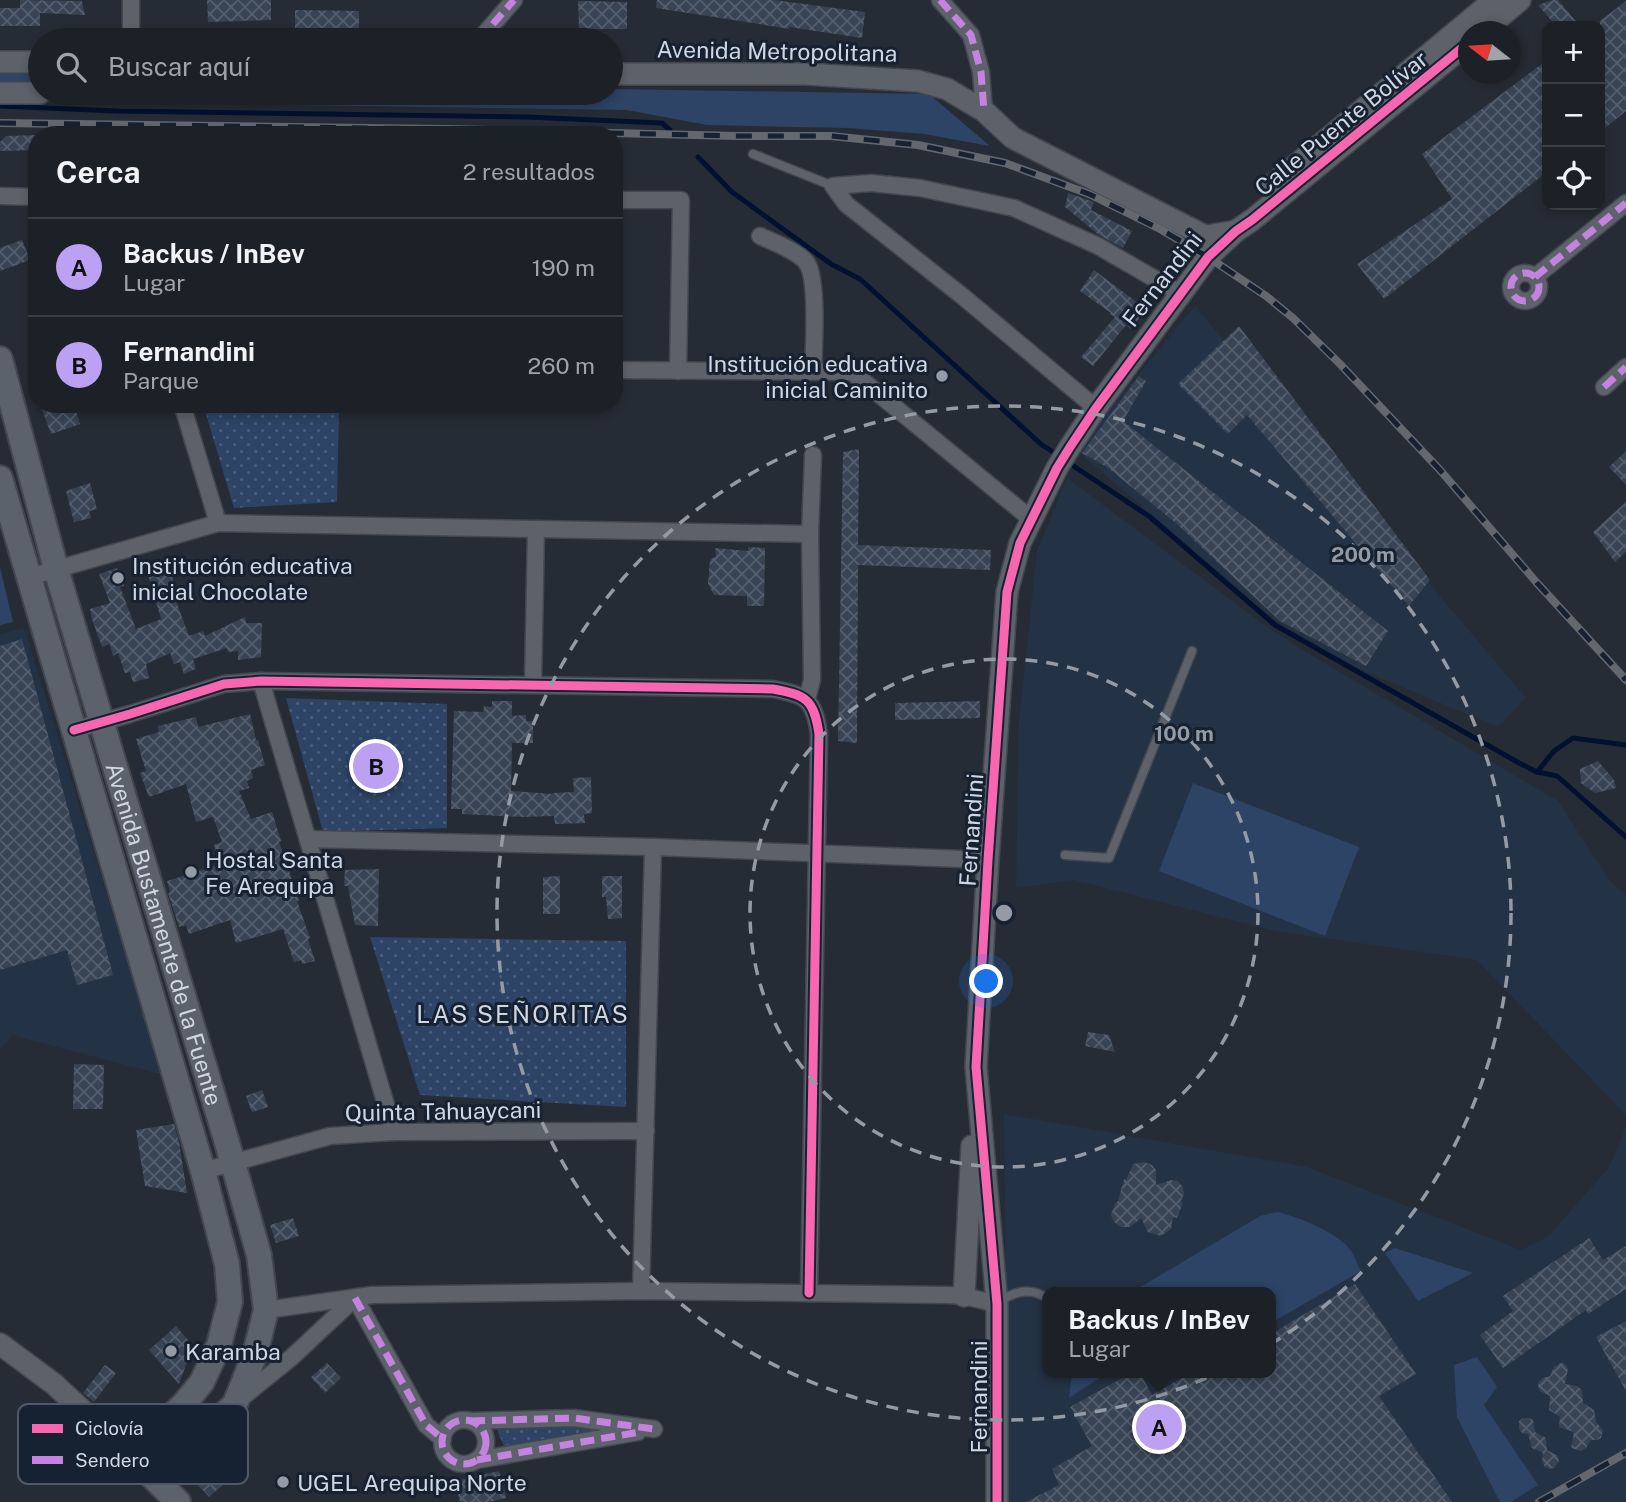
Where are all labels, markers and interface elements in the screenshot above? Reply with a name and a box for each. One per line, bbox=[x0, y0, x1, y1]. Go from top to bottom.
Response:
north arrow bbox=[1458, 21, 1521, 84]
map controls bbox=[1542, 21, 1605, 210]
button: + bbox=[1542, 21, 1605, 84]
search box bbox=[28, 28, 623, 105]
street label: Avenida Metropolitana bbox=[656, 35, 898, 67]
street label: Calle Puente Bolívar bbox=[1249, 45, 1433, 201]
icon: search bbox=[52, 48, 90, 86]
text: Buscar aquí bbox=[108, 51, 250, 82]
button: − bbox=[1542, 84, 1605, 147]
button: locate bbox=[1542, 147, 1605, 210]
text: Cerca bbox=[56, 154, 141, 190]
text: 2 resultados bbox=[463, 158, 595, 185]
street label: Fernandini bbox=[1117, 226, 1207, 332]
text: Backus / InBev bbox=[123, 238, 305, 269]
text: A bbox=[71, 254, 87, 281]
text: 190 m bbox=[532, 254, 595, 281]
text: Lugar bbox=[123, 269, 185, 296]
text: Fernandini bbox=[123, 336, 255, 367]
place label: Institución educativa inicial Caminito bbox=[707, 350, 928, 403]
text: B bbox=[71, 352, 87, 379]
text: 260 m bbox=[528, 352, 595, 379]
text: Parque bbox=[123, 367, 199, 394]
marker: Institución educativa inicial Caminito bbox=[934, 368, 950, 384]
text: 200 m bbox=[1331, 542, 1395, 567]
place label: Institución educativa inicial Chocolate bbox=[132, 552, 353, 605]
marker: Institución educativa inicial Chocolate bbox=[110, 570, 126, 586]
text: 100 m bbox=[1154, 721, 1214, 746]
pin: B bbox=[353, 740, 399, 792]
street label: Avenida Bustamente de la Fuente bbox=[101, 759, 229, 1108]
street label: Fernandini bbox=[954, 773, 988, 887]
place label: Hostal Santa Fe Arequipa bbox=[205, 846, 343, 899]
marker: Hostal Santa Fe Arequipa bbox=[183, 864, 199, 880]
centre of rings bbox=[992, 901, 1016, 925]
your location bbox=[969, 964, 1003, 998]
district label: LAS SEÑORITAS bbox=[416, 1000, 630, 1028]
street label: Quinta Tahuaycani bbox=[344, 1096, 542, 1126]
popup bbox=[1042, 1287, 1276, 1378]
text: Backus / InBev bbox=[1068, 1304, 1250, 1335]
text: Lugar bbox=[1068, 1335, 1130, 1362]
place label: Karamba bbox=[185, 1338, 281, 1365]
street label: Fernandini bbox=[965, 1340, 992, 1454]
marker: Karamba bbox=[163, 1343, 179, 1359]
pin: A bbox=[1136, 1401, 1182, 1453]
legend bbox=[18, 1404, 248, 1484]
text: Ciclovía bbox=[75, 1417, 144, 1439]
text: Sendero bbox=[75, 1449, 150, 1471]
place label: UGEL Arequipa Norte bbox=[297, 1469, 527, 1496]
marker: UGEL Arequipa Norte bbox=[275, 1474, 291, 1490]

